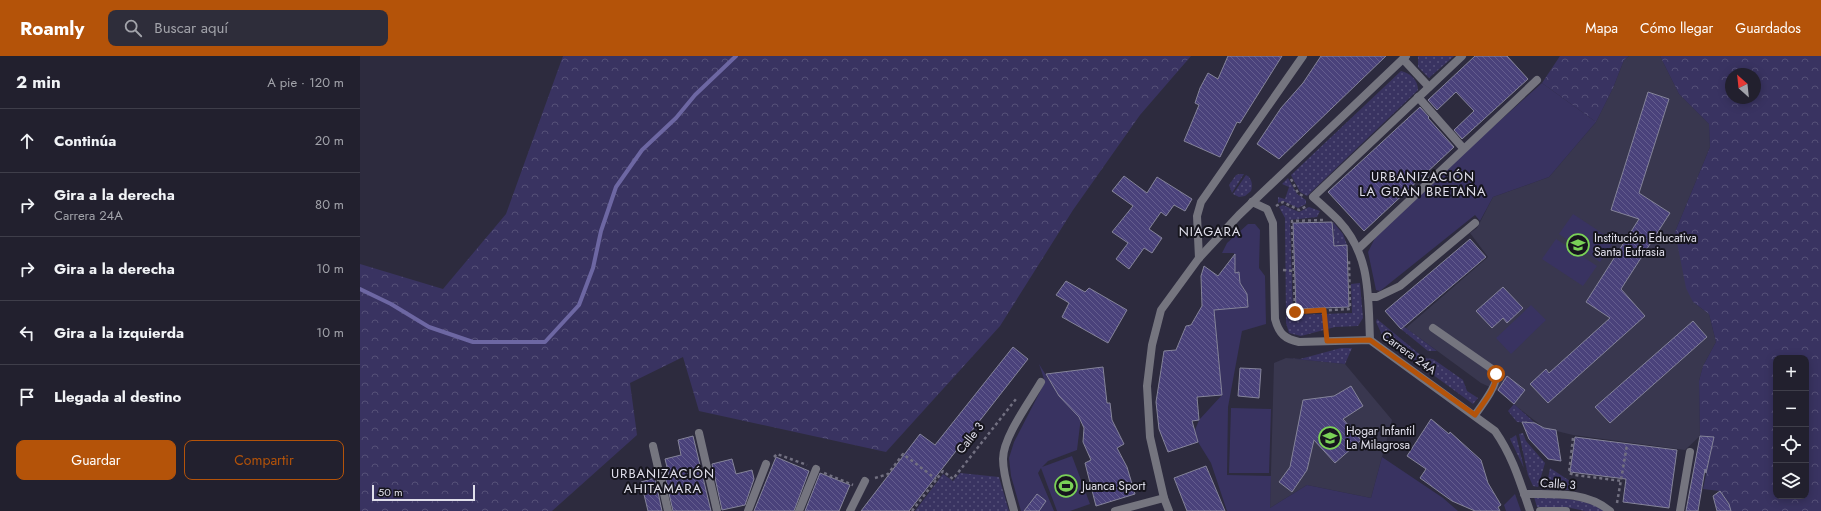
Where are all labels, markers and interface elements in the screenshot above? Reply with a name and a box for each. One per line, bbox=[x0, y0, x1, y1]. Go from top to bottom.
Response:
search box bbox=[108, 10, 388, 46]
text: Roamly bbox=[20, 15, 84, 42]
icon: search bbox=[122, 17, 144, 39]
text: Buscar aquí bbox=[154, 17, 228, 39]
text: Mapa bbox=[1585, 18, 1618, 38]
text: Cómo llegar bbox=[1640, 18, 1713, 38]
text: Guardados bbox=[1735, 18, 1801, 38]
north arrow bbox=[1725, 68, 1761, 104]
text: 2 min bbox=[16, 70, 61, 94]
text: A pie · 120 m bbox=[267, 73, 344, 92]
icon: ahead bbox=[16, 130, 38, 152]
text: Continúa bbox=[54, 130, 116, 152]
text: 20 m bbox=[315, 131, 344, 150]
district label: URBANIZACIÓN LA GRAN BRETAÑA bbox=[1359, 167, 1487, 201]
text: Gira a la derecha bbox=[54, 184, 175, 206]
icon: right bbox=[16, 194, 38, 216]
text: 80 m bbox=[315, 195, 344, 214]
text: Carrera 24A bbox=[54, 206, 123, 225]
district label: NIAGARA bbox=[1179, 222, 1241, 241]
place label: Institución Educativa Santa Eufrasia bbox=[1594, 229, 1697, 261]
school or university icon: Institución Educativa Santa Eufrasia bbox=[1565, 232, 1591, 258]
icon: right bbox=[16, 258, 38, 280]
text: Gira a la derecha bbox=[54, 258, 175, 280]
text: 10 m bbox=[316, 259, 344, 278]
route end bbox=[1286, 303, 1304, 321]
icon: left bbox=[16, 322, 38, 344]
text: Gira a la izquierda bbox=[54, 322, 184, 344]
text: 10 m bbox=[316, 323, 344, 342]
street label: Carrera 24A bbox=[1378, 327, 1440, 379]
map controls bbox=[1773, 355, 1809, 499]
button: + bbox=[1773, 355, 1809, 391]
route start bbox=[1487, 365, 1505, 383]
icon: arrive bbox=[16, 386, 38, 408]
text: Llegada al destino bbox=[54, 386, 181, 408]
button: − bbox=[1773, 391, 1809, 427]
street label: Calle 3 bbox=[952, 418, 988, 458]
place label: Hogar Infantil La Milagrosa bbox=[1346, 422, 1415, 454]
school or university icon: Hogar Infantil La Milagrosa bbox=[1317, 425, 1343, 451]
button: locate bbox=[1773, 427, 1809, 463]
button: Guardar bbox=[16, 440, 176, 480]
button: Compartir bbox=[184, 440, 344, 480]
button: layers bbox=[1773, 463, 1809, 499]
district label: URBANIZACIÓN AHITAMARA bbox=[611, 464, 715, 498]
sports icon: Juanca Sport bbox=[1053, 473, 1079, 499]
street label: Calle 3 bbox=[1539, 474, 1577, 494]
place label: Juanca Sport bbox=[1080, 477, 1145, 495]
scale bar bbox=[372, 483, 475, 502]
text: 50 m bbox=[378, 484, 403, 500]

